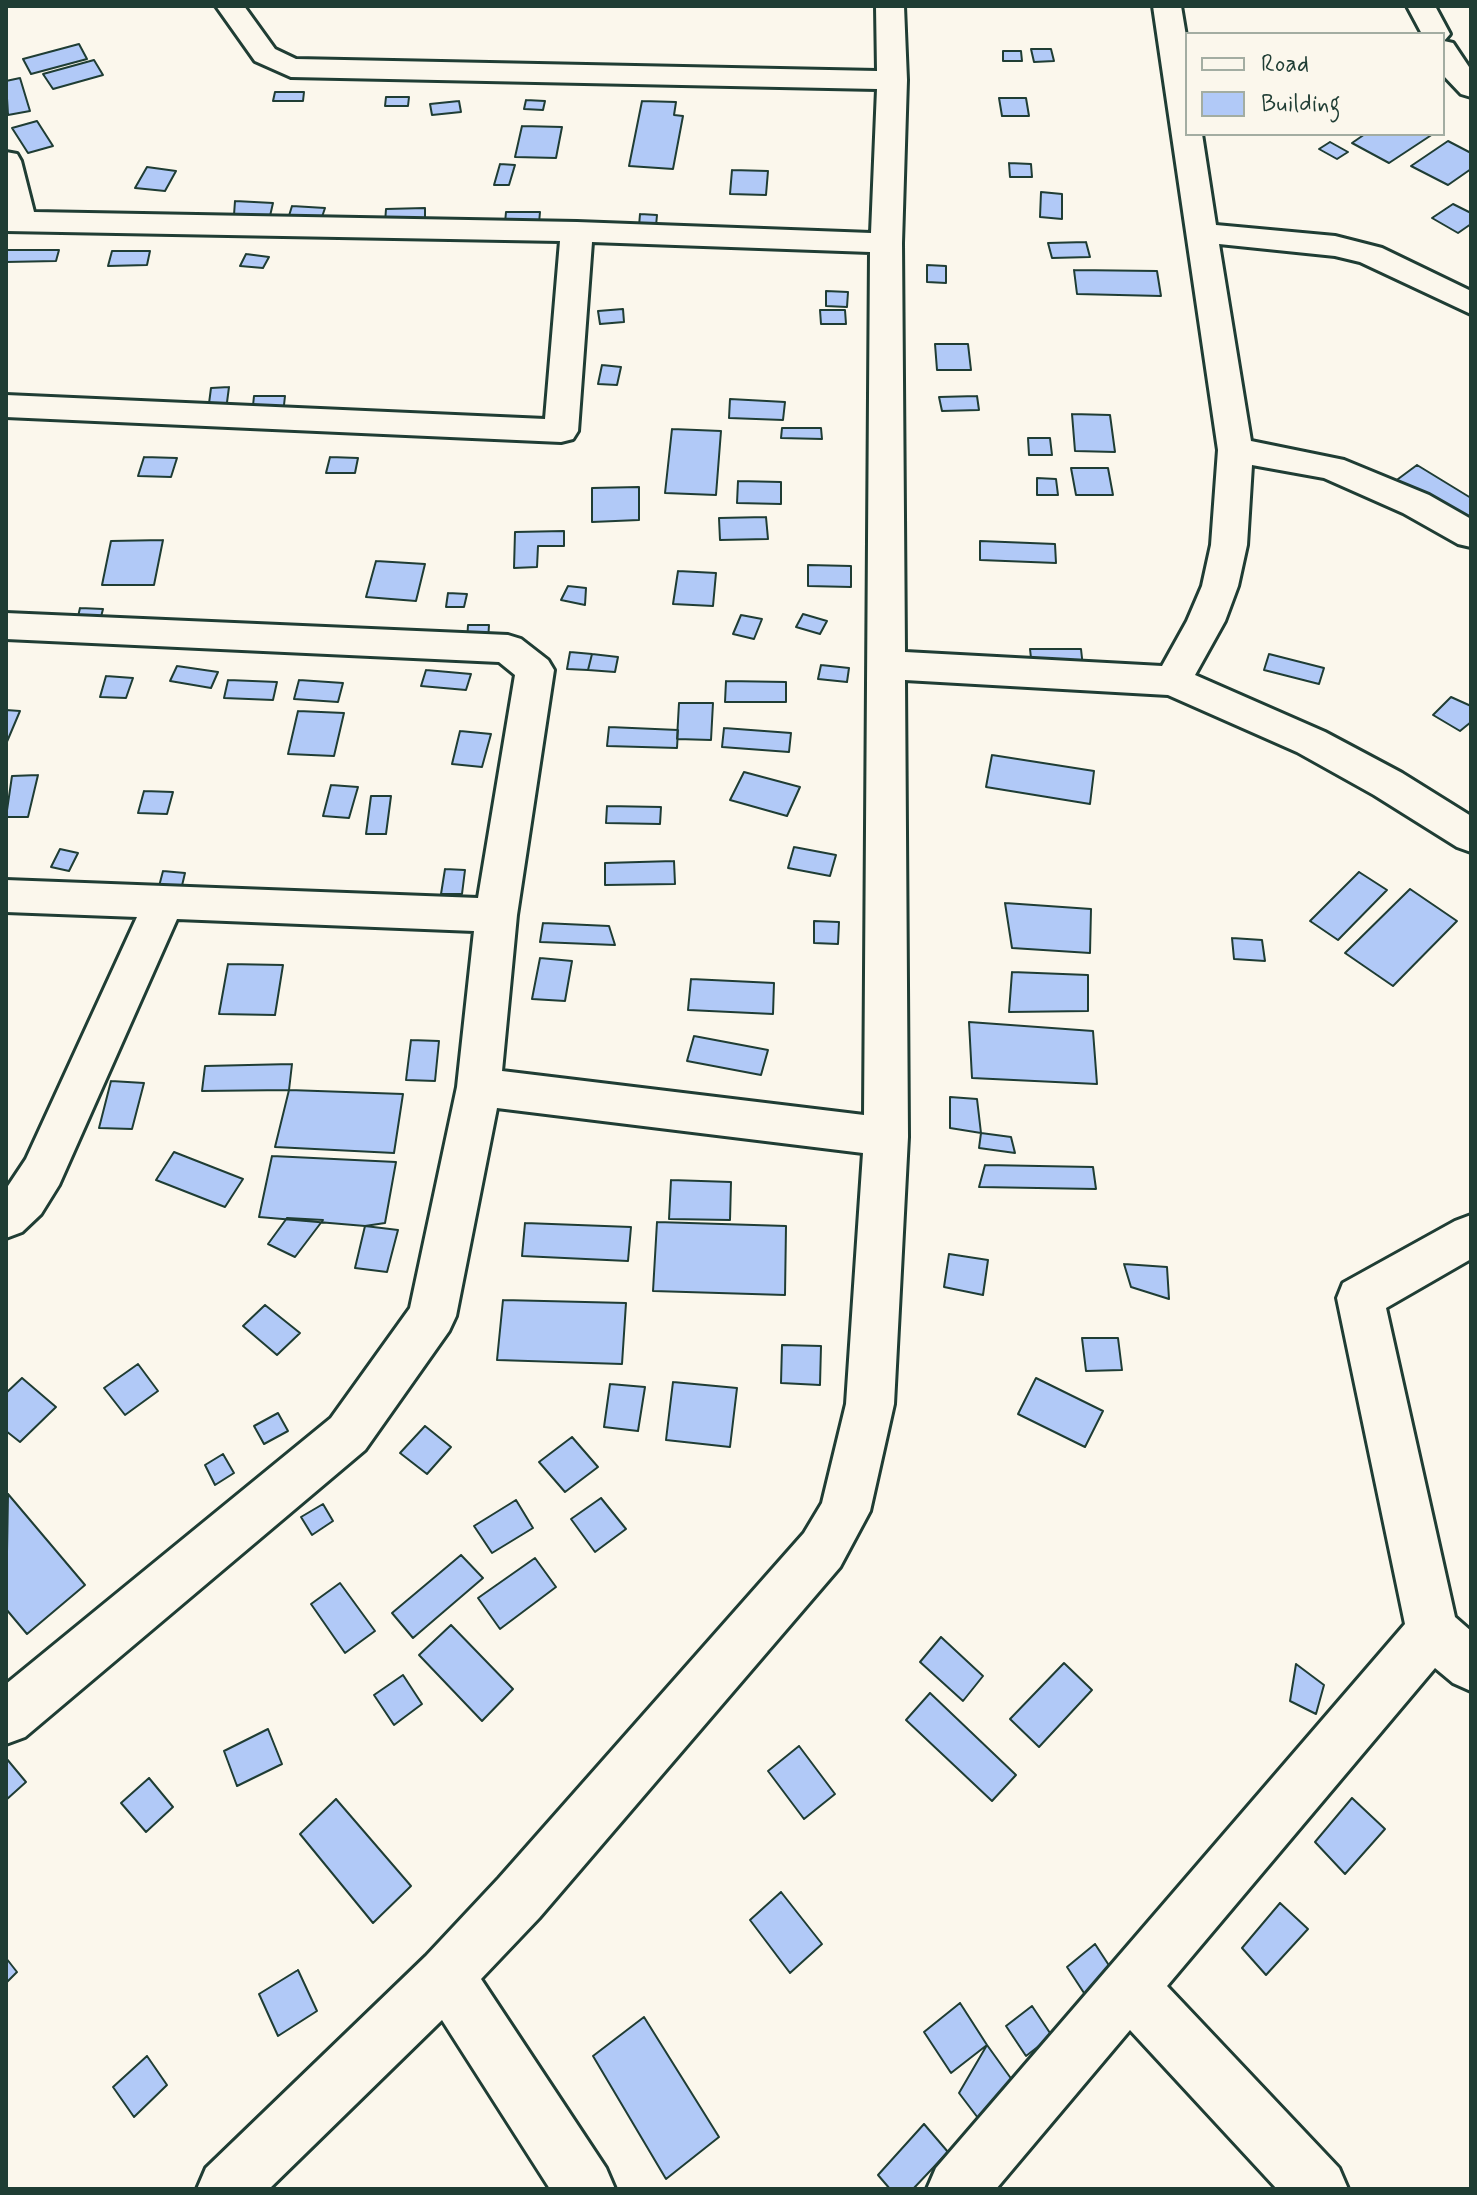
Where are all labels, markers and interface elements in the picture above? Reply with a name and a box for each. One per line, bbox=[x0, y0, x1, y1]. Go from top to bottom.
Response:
legend bbox=[1185, 32, 1445, 136]
text: Road bbox=[1261, 49, 1309, 80]
text: Building bbox=[1261, 89, 1341, 120]

